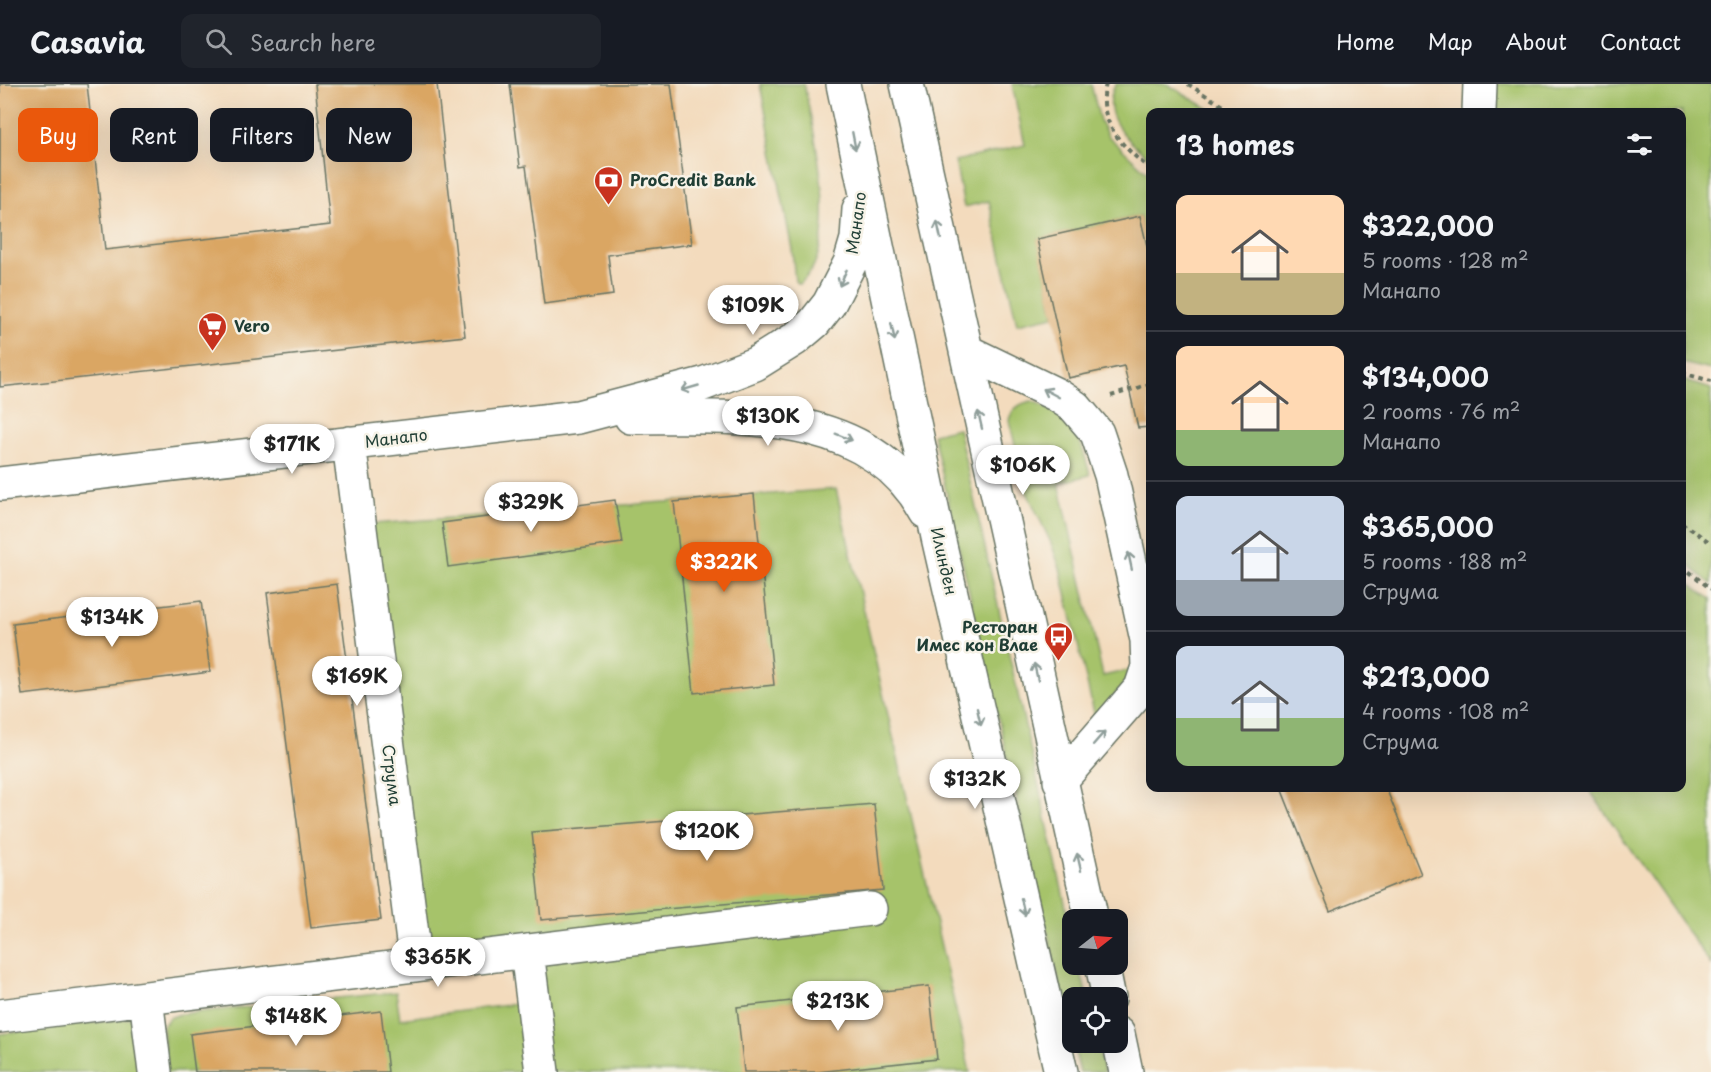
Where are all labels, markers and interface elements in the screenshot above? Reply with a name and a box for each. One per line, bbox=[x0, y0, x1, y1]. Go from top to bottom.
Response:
search box bbox=[181, 14, 601, 68]
text: Casavia bbox=[30, 20, 145, 63]
icon: search bbox=[202, 25, 235, 58]
text: Search here bbox=[250, 25, 376, 58]
text: Home bbox=[1336, 25, 1395, 57]
text: Map bbox=[1428, 25, 1473, 57]
text: About bbox=[1506, 25, 1567, 57]
text: Contact bbox=[1600, 25, 1681, 57]
chip: Buy bbox=[18, 108, 98, 162]
chip: Rent bbox=[110, 108, 198, 162]
chip: Filters bbox=[210, 108, 314, 162]
chip: New bbox=[326, 108, 412, 162]
text: 13 homes bbox=[1176, 125, 1294, 164]
icon: filters bbox=[1623, 128, 1656, 161]
one-way arrow bbox=[849, 131, 860, 151]
bank icon: ProCredit Bank bbox=[593, 164, 625, 206]
place label: ProCredit Bank bbox=[630, 167, 756, 191]
street label: Манапо bbox=[839, 190, 871, 256]
text: $322,000 bbox=[1362, 206, 1494, 245]
icon: home bbox=[1224, 219, 1296, 291]
one-way arrow bbox=[933, 220, 944, 240]
text: 5 rooms · 128 m² bbox=[1362, 245, 1528, 275]
one-way arrow bbox=[837, 268, 848, 286]
text: Манапо bbox=[1362, 275, 1441, 305]
pin: $109K bbox=[711, 285, 795, 336]
text: $109K bbox=[722, 289, 784, 319]
supermarket icon: Vero bbox=[197, 310, 229, 352]
place label: Vero bbox=[234, 313, 270, 337]
one-way arrow bbox=[888, 323, 900, 342]
text: $134,000 bbox=[1362, 357, 1489, 396]
icon: home bbox=[1224, 370, 1296, 442]
one-way arrow bbox=[681, 383, 700, 394]
one-way arrow bbox=[1042, 386, 1060, 398]
pin: $130K bbox=[726, 396, 810, 447]
text: 2 rooms · 76 m² bbox=[1362, 396, 1520, 426]
text: $130K bbox=[736, 400, 800, 430]
one-way arrow bbox=[974, 411, 985, 431]
street label: Манапо bbox=[363, 421, 429, 453]
pin: $171K bbox=[250, 424, 334, 475]
text: Манапо bbox=[1362, 426, 1441, 456]
text: $171K bbox=[264, 428, 320, 458]
one-way arrow bbox=[835, 432, 853, 443]
pin: $106K bbox=[981, 445, 1065, 496]
text: $106K bbox=[990, 449, 1056, 479]
pin: $329K bbox=[489, 482, 573, 533]
text: $329K bbox=[498, 486, 564, 516]
text: $365,000 bbox=[1362, 507, 1494, 546]
icon: home bbox=[1224, 520, 1296, 592]
street label: Илинден bbox=[926, 525, 964, 597]
pin: $322K bbox=[682, 542, 766, 593]
text: $322K bbox=[690, 546, 758, 576]
text: 5 rooms · 188 m² bbox=[1362, 546, 1527, 576]
one-way arrow bbox=[1123, 552, 1135, 571]
text: Струма bbox=[1362, 576, 1439, 606]
pin: $134K bbox=[70, 597, 154, 648]
text: $134K bbox=[80, 601, 144, 631]
place label: Ресторан Имес кон Влае bbox=[917, 614, 1038, 656]
bus stop icon: Ресторан Имес кон Влае bbox=[1043, 620, 1075, 662]
pin: $169K bbox=[315, 656, 399, 707]
text: $213,000 bbox=[1362, 657, 1490, 696]
text: $169K bbox=[326, 660, 388, 690]
one-way arrow bbox=[1030, 663, 1041, 682]
icon: home bbox=[1224, 670, 1296, 742]
text: 4 rooms · 108 m² bbox=[1362, 696, 1529, 726]
one-way arrow bbox=[974, 707, 986, 726]
text: Струма bbox=[1362, 726, 1439, 756]
one-way arrow bbox=[1093, 730, 1106, 746]
street label: Струма bbox=[377, 743, 409, 807]
pin: $132K bbox=[933, 759, 1017, 810]
text: $132K bbox=[943, 763, 1007, 793]
pin: $120K bbox=[665, 811, 749, 862]
text: $120K bbox=[674, 815, 740, 845]
one-way arrow bbox=[1072, 853, 1084, 872]
one-way arrow bbox=[1018, 897, 1030, 916]
north arrow bbox=[1062, 909, 1128, 975]
map controls bbox=[1062, 909, 1128, 1053]
pin: $365K bbox=[396, 937, 480, 988]
text: $365K bbox=[404, 941, 472, 971]
pin: $213K bbox=[796, 981, 880, 1032]
text: $213K bbox=[806, 985, 870, 1015]
button: locate bbox=[1062, 987, 1128, 1053]
pin: $148K bbox=[254, 996, 338, 1047]
text: $148K bbox=[265, 1000, 327, 1030]

